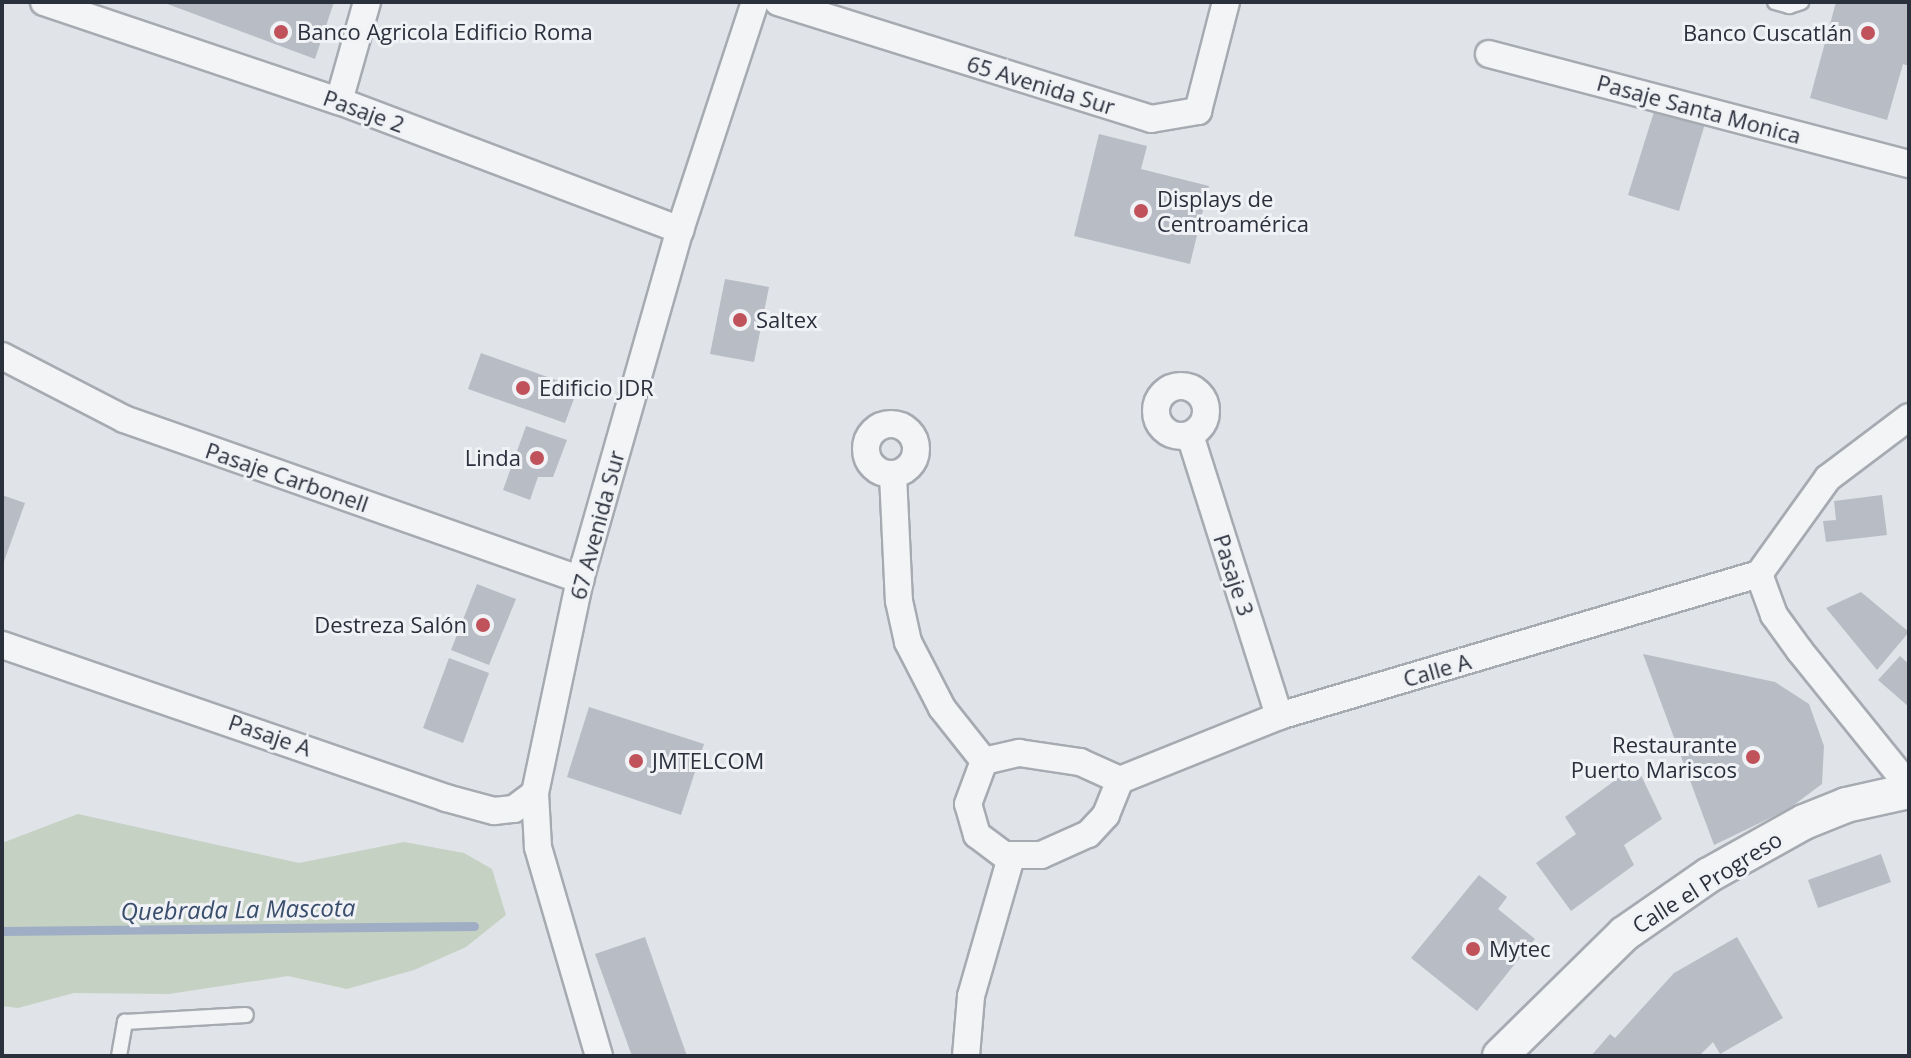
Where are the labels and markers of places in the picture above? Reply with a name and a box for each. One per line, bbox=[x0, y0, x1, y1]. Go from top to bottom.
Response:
place label: Banco Agricola Edificio Roma bbox=[297, 19, 593, 45]
place label: Banco Cuscatlán bbox=[1683, 20, 1852, 46]
marker: Banco Agricola Edificio Roma bbox=[272, 23, 290, 41]
marker: Banco Cuscatlán bbox=[1859, 24, 1877, 42]
place label: Displays de Centroamérica bbox=[1157, 185, 1309, 236]
marker: Displays de Centroamérica bbox=[1132, 202, 1150, 220]
place label: Saltex bbox=[756, 307, 818, 333]
marker: Saltex bbox=[731, 311, 749, 329]
place label: Edificio JDR bbox=[539, 375, 654, 401]
marker: Edificio JDR bbox=[514, 379, 532, 397]
place label: Linda bbox=[465, 445, 521, 471]
marker: Linda bbox=[528, 449, 546, 467]
place label: Destreza Salón bbox=[314, 612, 467, 638]
marker: Destreza Salón bbox=[474, 616, 492, 634]
place label: Restaurante Puerto Mariscos bbox=[1571, 731, 1737, 782]
place label: JMTELCOM bbox=[652, 748, 764, 774]
marker: Restaurante Puerto Mariscos bbox=[1744, 748, 1762, 766]
marker: JMTELCOM bbox=[627, 752, 645, 770]
place label: Mytec bbox=[1489, 936, 1551, 962]
marker: Mytec bbox=[1464, 940, 1482, 958]

